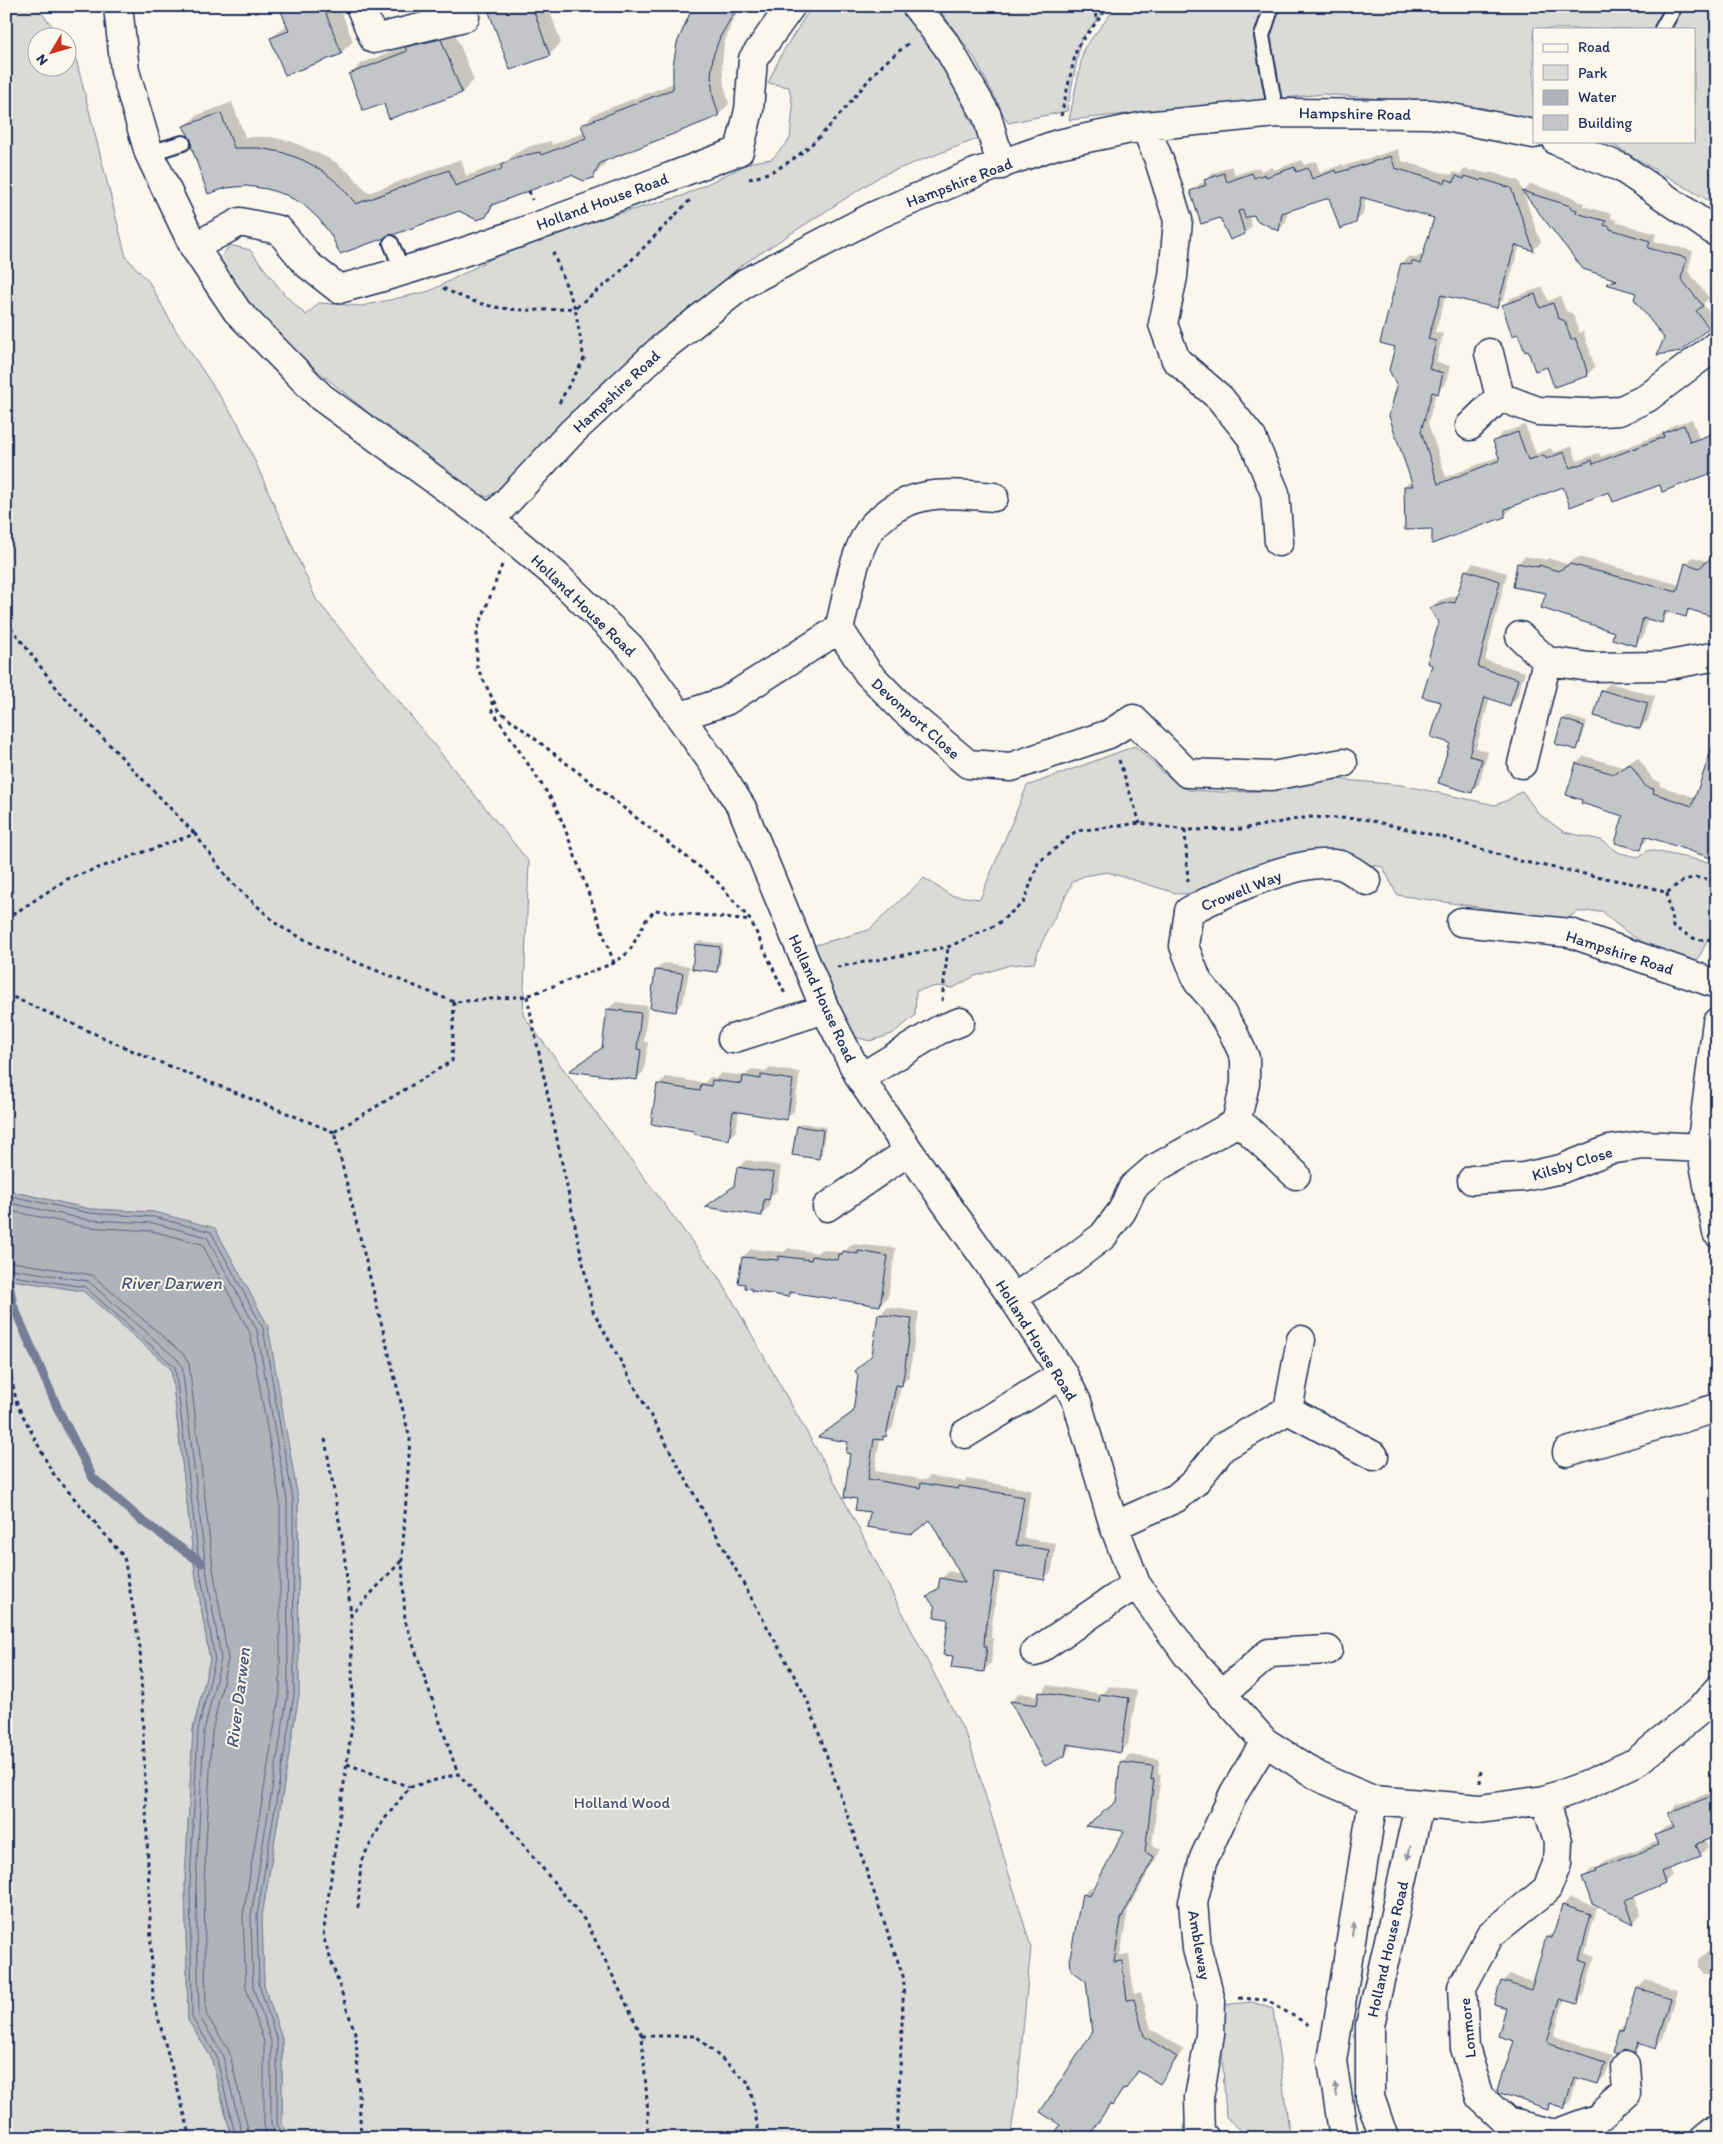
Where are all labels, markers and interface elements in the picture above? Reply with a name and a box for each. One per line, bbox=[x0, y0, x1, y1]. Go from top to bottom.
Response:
north arrow bbox=[28, 28, 78, 78]
legend bbox=[1533, 28, 1696, 142]
text: Road bbox=[1578, 38, 1611, 56]
text: N bbox=[33, 51, 52, 69]
text: Park bbox=[1578, 64, 1608, 82]
text: Water bbox=[1578, 88, 1617, 106]
street label: Hampshire Road bbox=[1299, 103, 1412, 124]
text: Building bbox=[1578, 114, 1632, 132]
street label: Hampshire Road bbox=[903, 153, 1015, 211]
street label: Holland House Road bbox=[534, 169, 671, 234]
street label: Hampshire Road bbox=[569, 346, 664, 437]
street label: Holland House Road bbox=[527, 550, 641, 661]
street label: Devonport Close bbox=[867, 674, 964, 763]
street label: Crowell Way bbox=[1198, 865, 1285, 915]
street label: Hampshire Road bbox=[1563, 926, 1676, 979]
street label: Holland House Road bbox=[785, 931, 861, 1066]
street label: Kilsby Close bbox=[1530, 1142, 1615, 1185]
water label: River Darwen bbox=[120, 1272, 222, 1294]
street label: Holland House Road bbox=[992, 1276, 1082, 1405]
water label: River Darwen bbox=[221, 1646, 255, 1750]
park label: Holland Wood bbox=[574, 1793, 671, 1812]
one-way arrow bbox=[1404, 1846, 1412, 1862]
street label: Holland House Road bbox=[1363, 1879, 1412, 2019]
street label: Ambleway bbox=[1184, 1909, 1215, 1982]
one-way arrow bbox=[1349, 1921, 1357, 1937]
street label: Lonmore bbox=[1455, 1997, 1480, 2059]
one-way arrow bbox=[1332, 2081, 1340, 2097]

